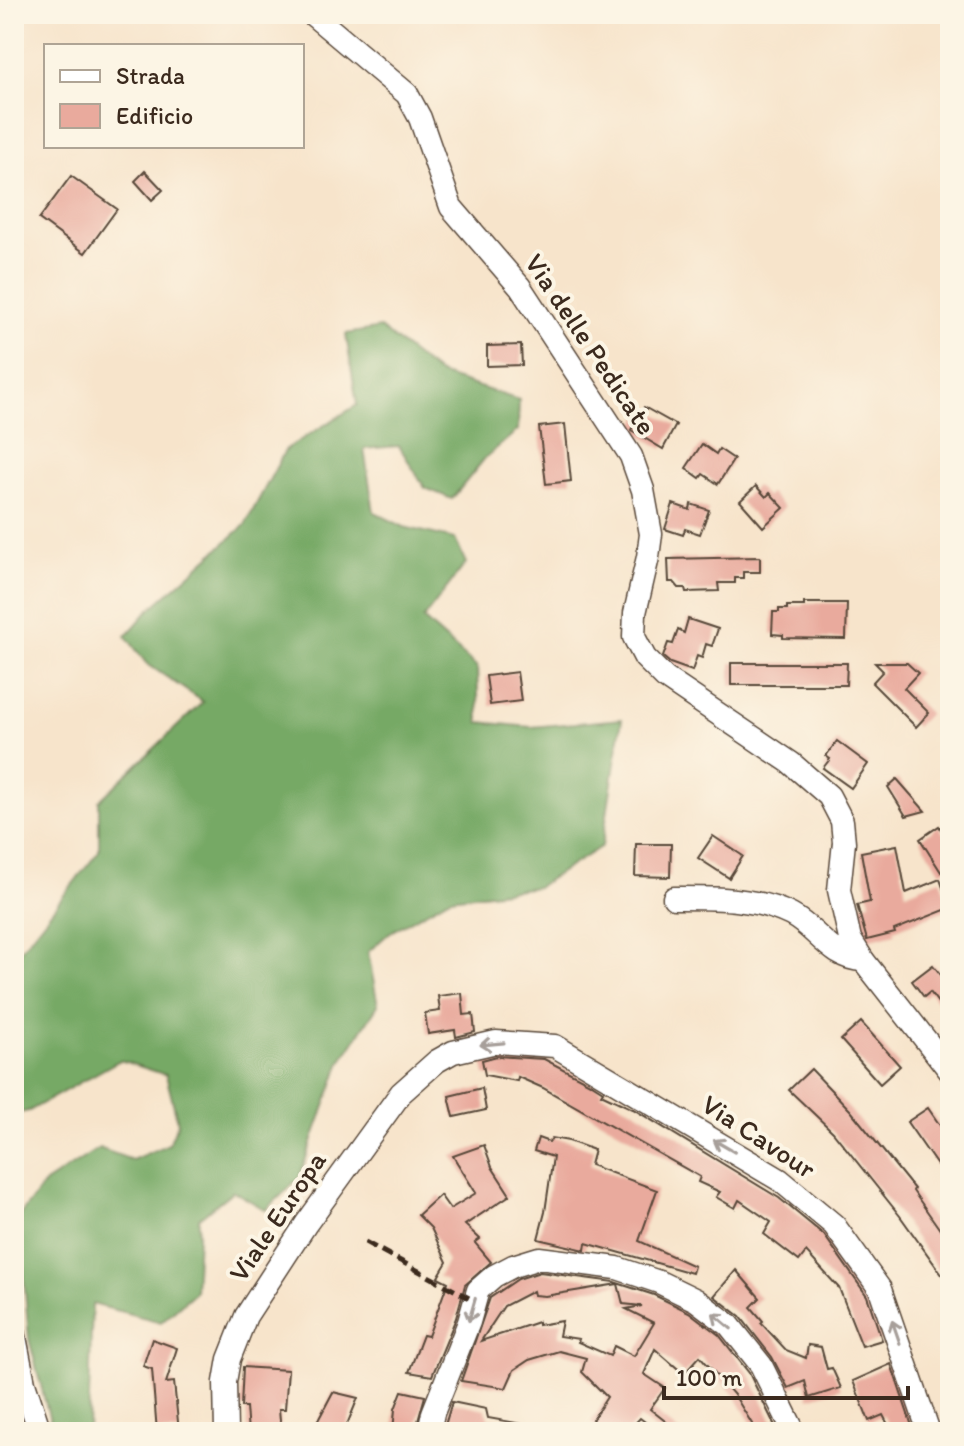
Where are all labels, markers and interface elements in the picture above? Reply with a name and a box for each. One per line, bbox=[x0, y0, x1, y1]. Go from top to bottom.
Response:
legend bbox=[44, 44, 304, 148]
text: Strada bbox=[116, 61, 185, 90]
text: Edificio bbox=[116, 101, 193, 130]
street label: Via delle Pedicate bbox=[518, 247, 664, 441]
one-way arrow bbox=[479, 1037, 505, 1052]
street label: Via Cavour bbox=[696, 1087, 823, 1186]
one-way arrow bbox=[713, 1138, 736, 1154]
street label: Viale Europa bbox=[221, 1144, 333, 1288]
one-way arrow bbox=[464, 1296, 479, 1322]
one-way arrow bbox=[712, 1312, 732, 1330]
one-way arrow bbox=[887, 1319, 902, 1344]
scale bar bbox=[664, 1350, 908, 1400]
text: 100 m bbox=[676, 1363, 742, 1392]

